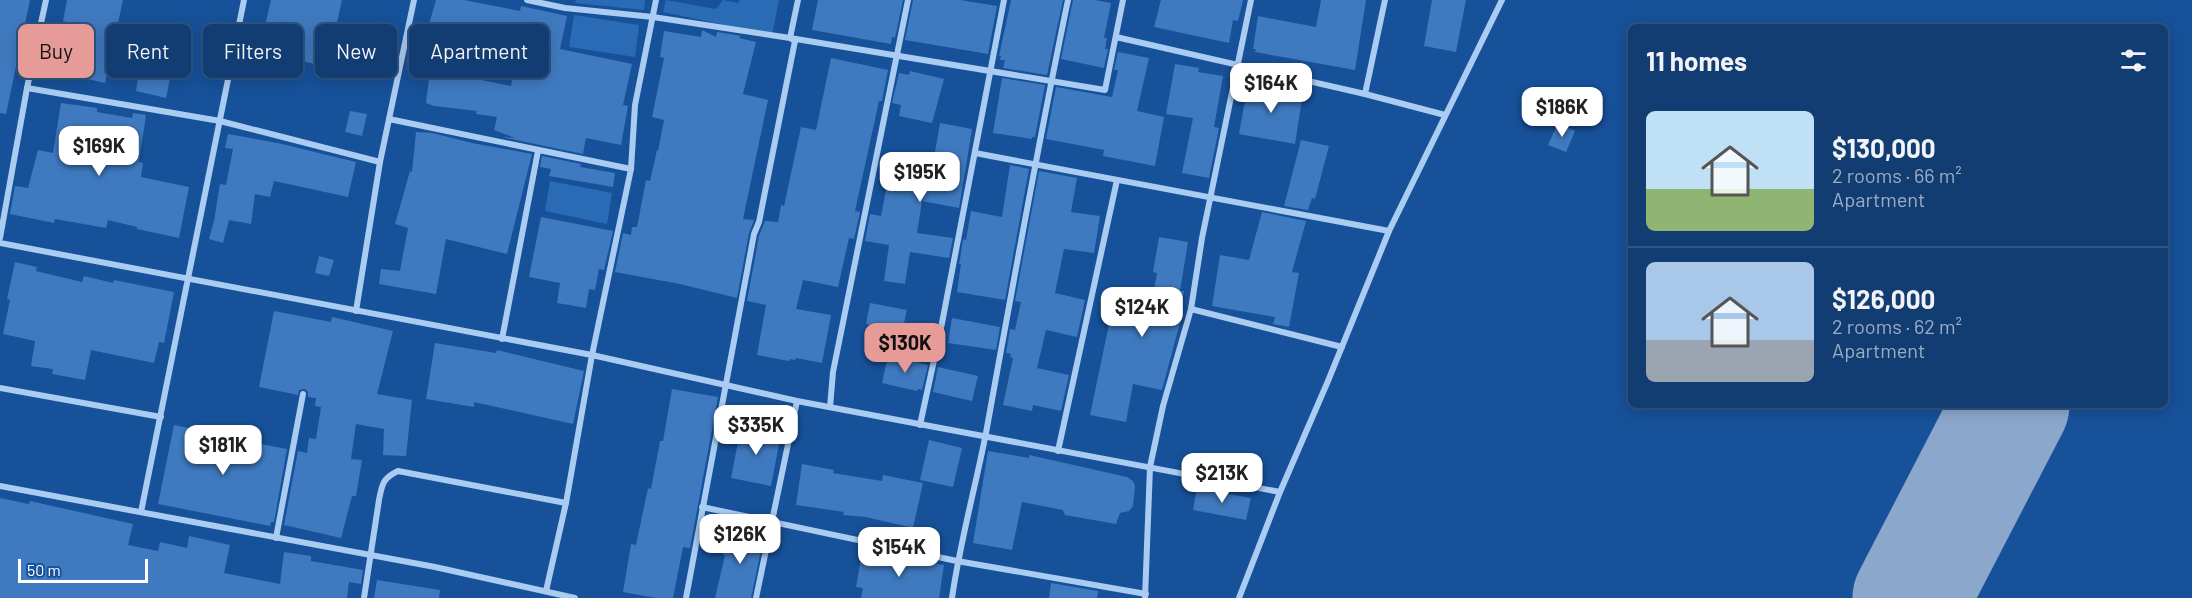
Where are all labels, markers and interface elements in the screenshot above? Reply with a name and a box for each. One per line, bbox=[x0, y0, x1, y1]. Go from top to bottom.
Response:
chip: Buy bbox=[18, 24, 94, 78]
chip: Rent bbox=[106, 24, 191, 78]
chip: Filters bbox=[203, 24, 303, 78]
chip: New bbox=[315, 24, 397, 78]
chip: Apartment bbox=[409, 24, 549, 78]
icon: filters bbox=[2117, 44, 2150, 77]
text: 11 homes bbox=[1646, 45, 1747, 76]
pin: $164K bbox=[1229, 63, 1313, 114]
text: $164K bbox=[1244, 70, 1298, 94]
pin: $186K bbox=[1520, 87, 1604, 138]
text: $186K bbox=[1536, 94, 1588, 118]
pin: $169K bbox=[57, 126, 141, 177]
text: $130,000 bbox=[1832, 132, 1936, 163]
text: $169K bbox=[73, 133, 125, 157]
icon: home bbox=[1694, 135, 1766, 207]
pin: $195K bbox=[878, 152, 962, 203]
text: $195K bbox=[894, 159, 946, 183]
text: 2 rooms · 66 m² bbox=[1832, 163, 1962, 187]
text: Apartment bbox=[1832, 187, 1925, 211]
text: $126,000 bbox=[1832, 283, 1935, 314]
icon: home bbox=[1694, 286, 1766, 358]
pin: $124K bbox=[1100, 287, 1184, 338]
text: $124K bbox=[1115, 294, 1169, 318]
text: 2 rooms · 62 m² bbox=[1832, 314, 1962, 338]
pin: $130K bbox=[863, 323, 947, 374]
text: $130K bbox=[878, 330, 932, 354]
text: Apartment bbox=[1832, 338, 1925, 362]
pin: $335K bbox=[714, 405, 798, 456]
text: $335K bbox=[728, 412, 784, 436]
pin: $181K bbox=[181, 425, 265, 476]
text: $181K bbox=[199, 432, 247, 456]
pin: $213K bbox=[1180, 453, 1264, 504]
text: $213K bbox=[1196, 460, 1248, 484]
pin: $126K bbox=[698, 514, 782, 565]
text: $126K bbox=[714, 521, 766, 545]
pin: $154K bbox=[857, 527, 941, 578]
text: $154K bbox=[872, 534, 926, 558]
scale bar bbox=[18, 556, 148, 584]
text: 50 m bbox=[27, 560, 61, 579]

